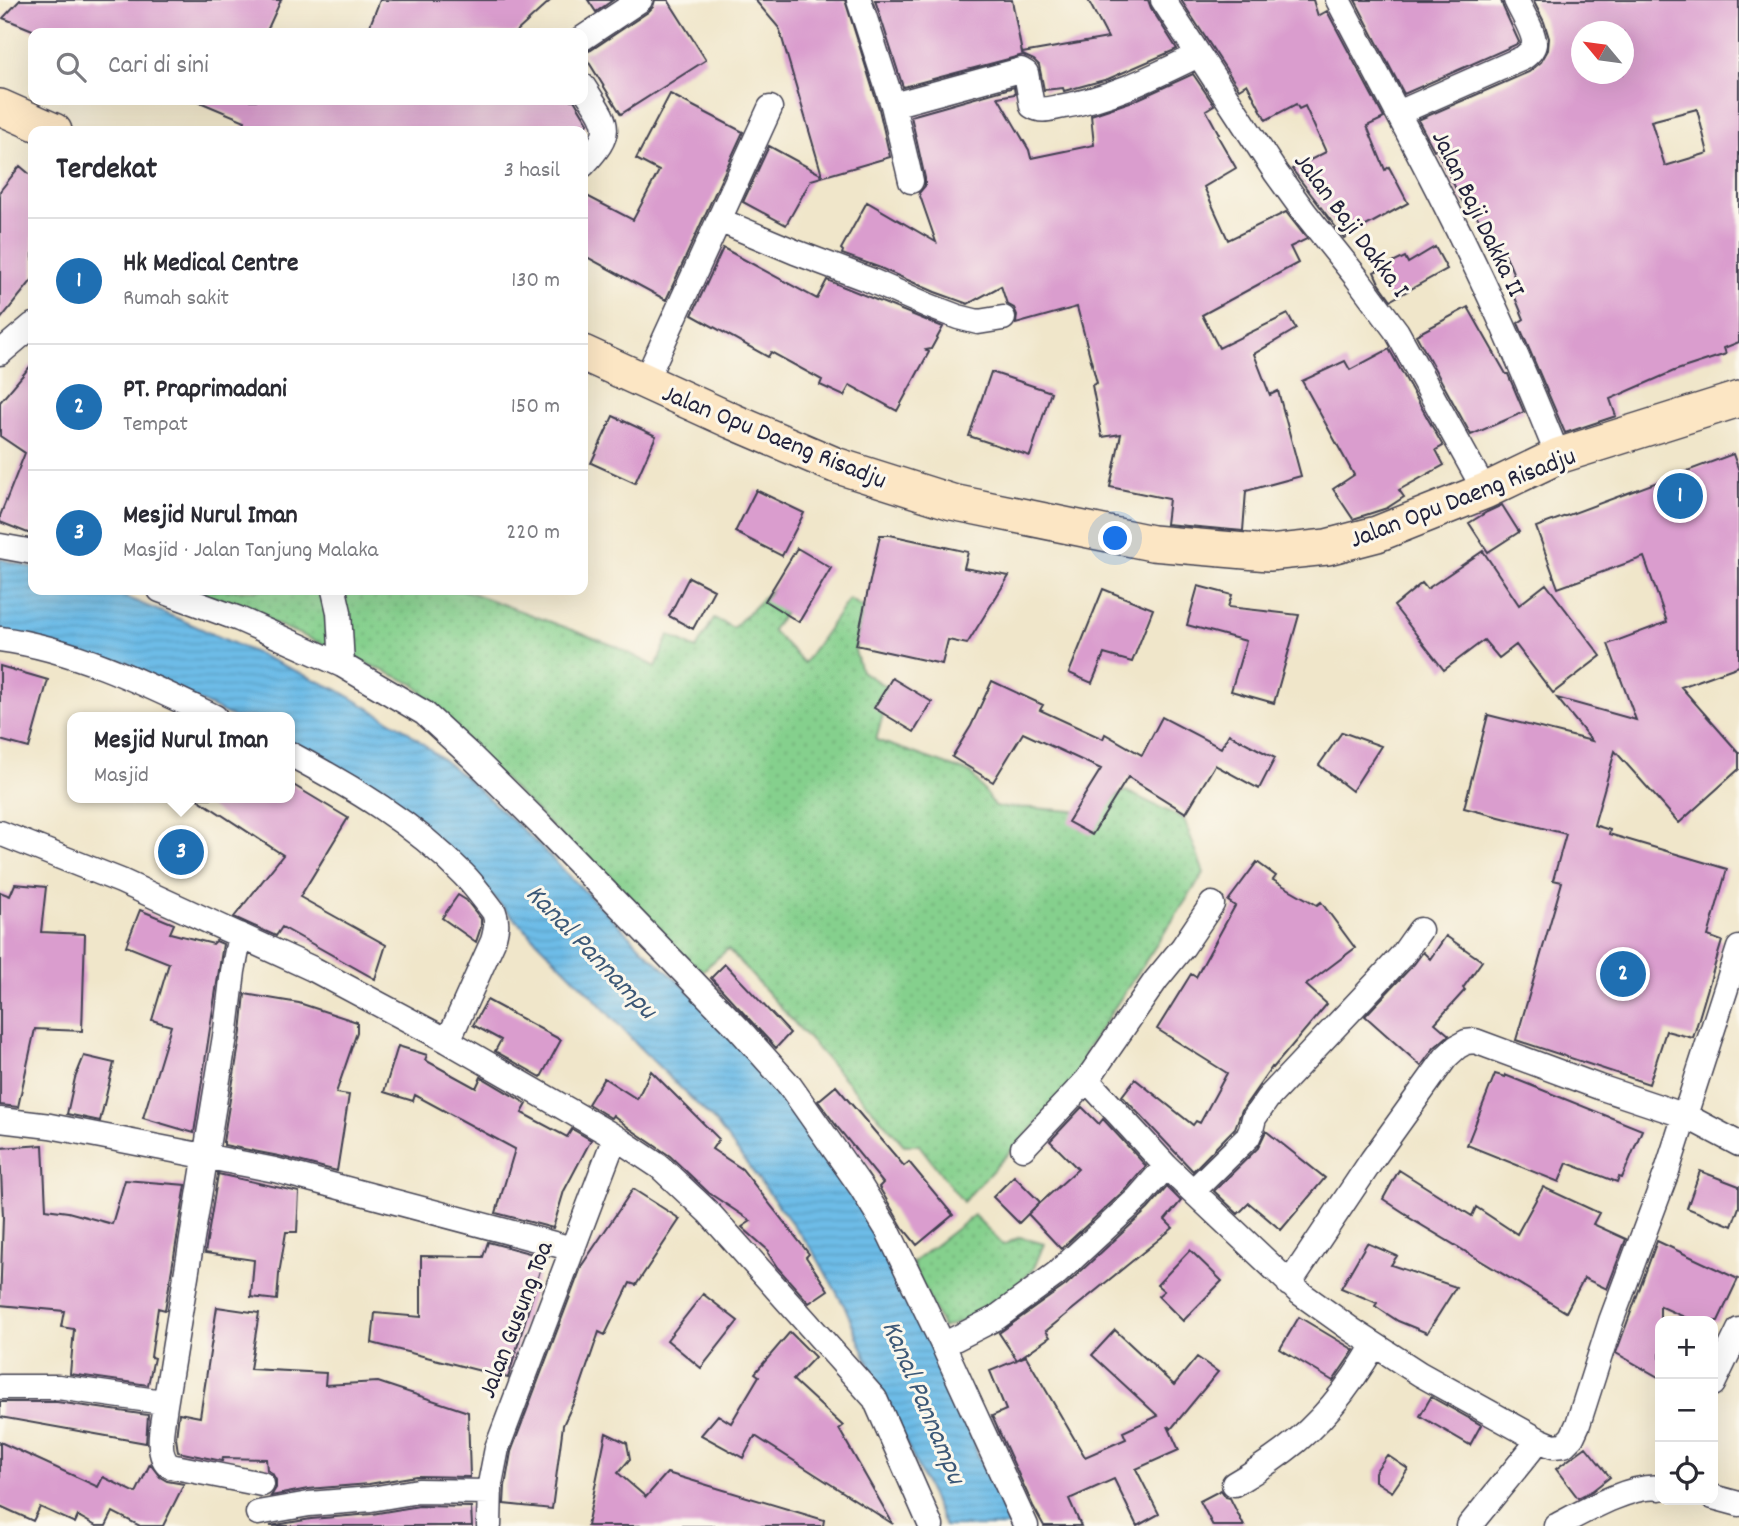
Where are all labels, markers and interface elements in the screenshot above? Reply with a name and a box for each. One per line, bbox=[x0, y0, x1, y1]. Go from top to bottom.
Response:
north arrow bbox=[1571, 21, 1634, 84]
search box bbox=[28, 28, 588, 105]
icon: search bbox=[52, 48, 90, 86]
text: Cari di sini bbox=[108, 48, 209, 85]
street label: Jalan Baji Dakka II bbox=[1420, 125, 1533, 304]
street label: Jalan Baji Dakka I bbox=[1283, 146, 1417, 306]
text: Terdekat bbox=[56, 150, 157, 193]
text: 3 hasil bbox=[504, 155, 560, 188]
text: Hk Medical Centre bbox=[123, 246, 298, 283]
text: 1 bbox=[76, 265, 82, 298]
text: 130 m bbox=[511, 265, 560, 298]
text: Rumah sakit bbox=[123, 283, 229, 316]
text: PT. Praprimadani bbox=[123, 372, 287, 409]
street label: Jalan Opu Daeng Risadju bbox=[656, 376, 892, 500]
text: 2 bbox=[74, 391, 84, 424]
text: 150 m bbox=[511, 391, 560, 424]
text: Tempat bbox=[123, 409, 188, 442]
street label: Jalan Opu Daeng Risadju bbox=[1345, 439, 1582, 559]
pin: 1 bbox=[1657, 470, 1703, 522]
text: Mesjid Nurul Iman bbox=[123, 498, 298, 535]
text: 3 bbox=[74, 517, 84, 550]
text: 220 m bbox=[506, 517, 560, 550]
your location bbox=[1098, 521, 1132, 555]
text: Masjid · Jalan Tanjung Malaka bbox=[123, 535, 378, 568]
popup bbox=[67, 712, 295, 803]
text: Mesjid Nurul Iman bbox=[94, 723, 268, 760]
text: Masjid bbox=[94, 760, 149, 793]
pin: 3 bbox=[158, 826, 204, 878]
water label: Kanal Pannampu bbox=[514, 877, 666, 1031]
pin: 2 bbox=[1600, 948, 1646, 1000]
street label: Jalan Gusung Toa bbox=[470, 1236, 565, 1404]
water label: Kanal Pannampu bbox=[869, 1315, 975, 1493]
map controls bbox=[1655, 1316, 1718, 1505]
button: + bbox=[1655, 1316, 1718, 1379]
button: − bbox=[1655, 1379, 1718, 1442]
button: locate bbox=[1655, 1442, 1718, 1505]

